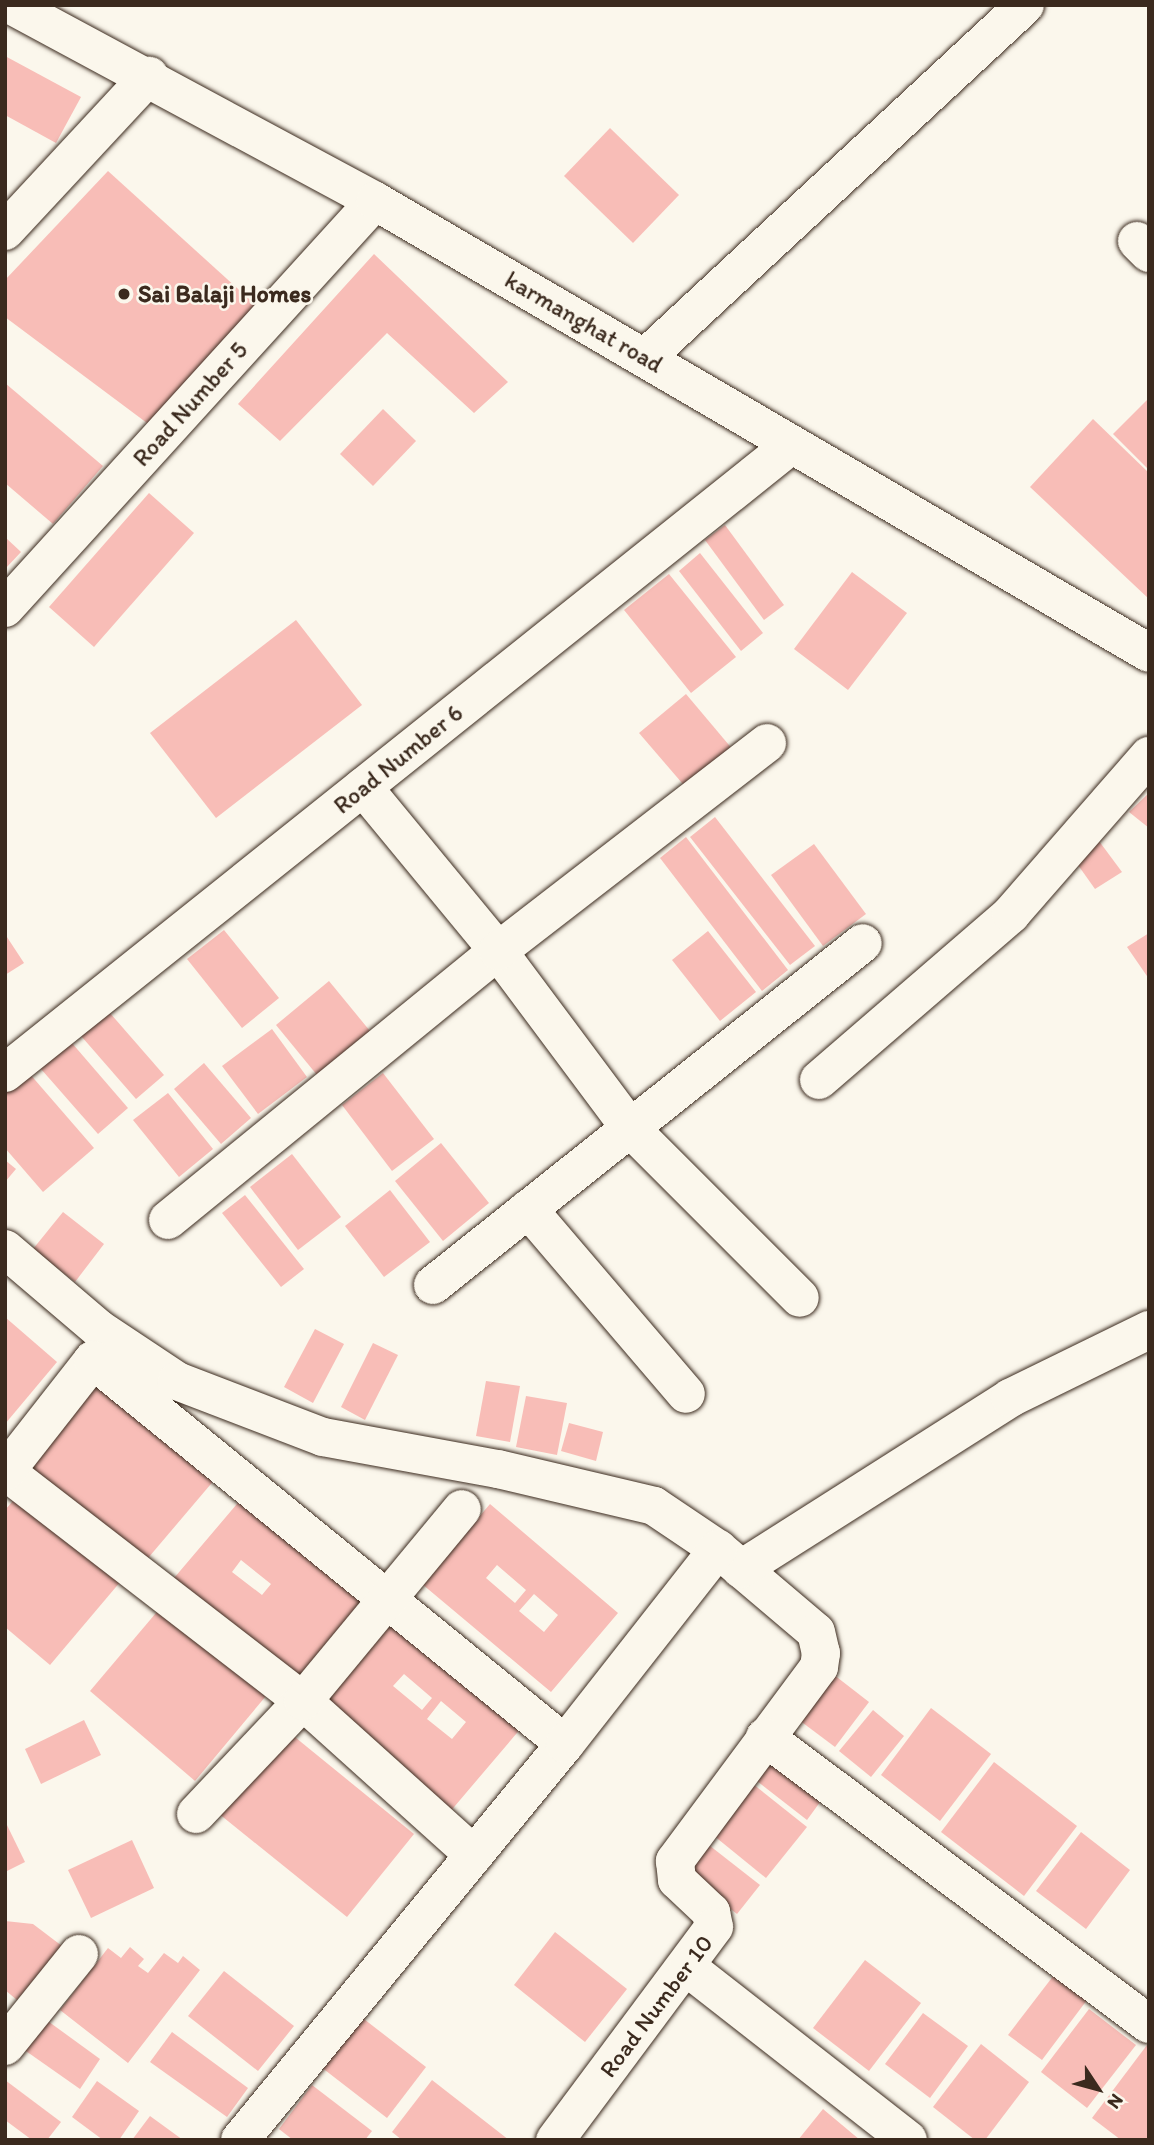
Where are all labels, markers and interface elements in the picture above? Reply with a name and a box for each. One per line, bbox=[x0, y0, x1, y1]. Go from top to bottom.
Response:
street label: karmanghat road bbox=[500, 265, 668, 379]
place label: Sai Balaji Homes bbox=[138, 280, 311, 308]
marker: Sai Balaji Homes bbox=[116, 286, 132, 302]
street label: Road Number 5 bbox=[126, 336, 254, 472]
street label: Road Number 6 bbox=[327, 698, 469, 820]
street label: Road Number 10 bbox=[593, 1929, 719, 2083]
north arrow bbox=[1063, 2054, 1133, 2124]
text: N bbox=[1102, 2090, 1128, 2114]

